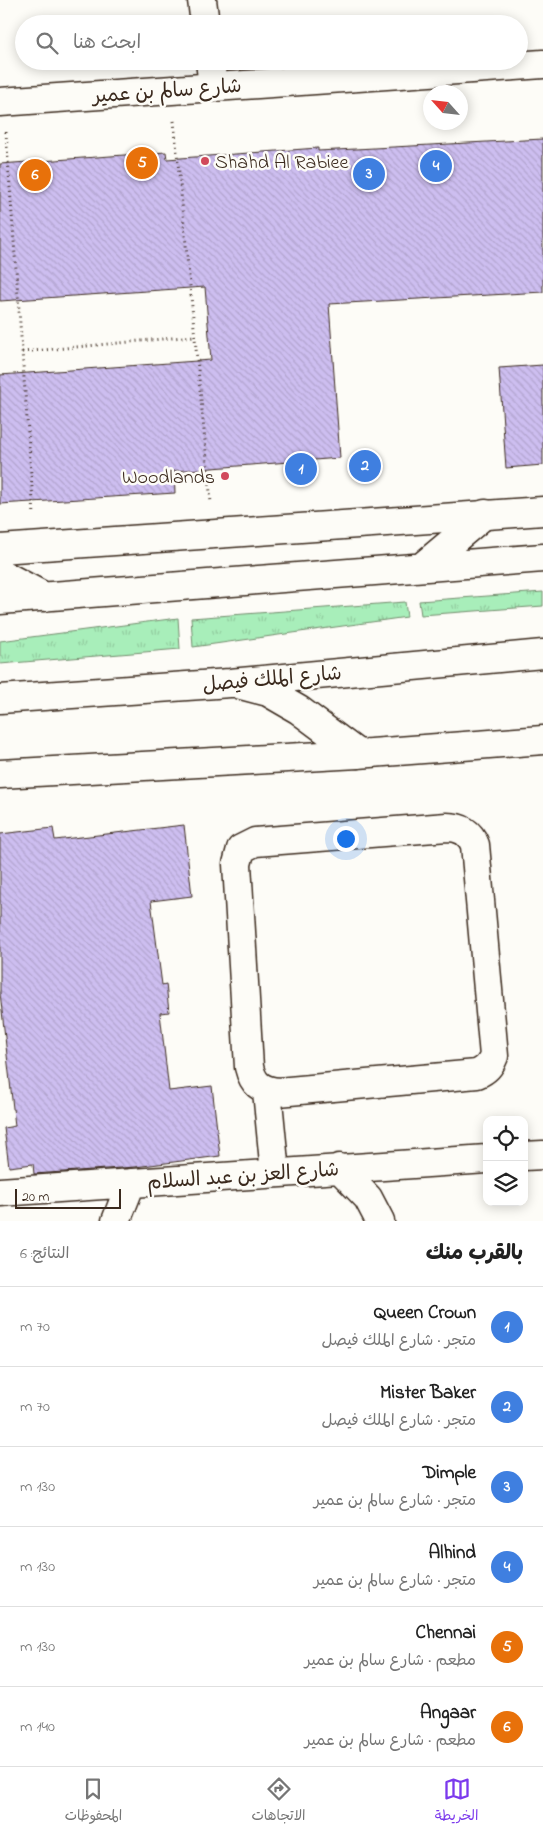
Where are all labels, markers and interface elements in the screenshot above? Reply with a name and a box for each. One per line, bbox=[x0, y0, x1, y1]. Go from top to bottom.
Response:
search box bbox=[15, 15, 528, 70]
icon: search bbox=[33, 29, 61, 57]
text: ابحث هنا bbox=[73, 30, 141, 57]
street label: شارع سالم بن عمير bbox=[90, 73, 243, 112]
north arrow bbox=[423, 85, 468, 130]
pin: 5 bbox=[126, 144, 158, 182]
pin: 4 bbox=[420, 147, 452, 185]
place label: Shahd Al Rabiee bbox=[215, 149, 349, 178]
marker: Shahd Al Rabiee bbox=[199, 155, 211, 167]
pin: 3 bbox=[353, 155, 385, 193]
pin: 6 bbox=[19, 156, 51, 194]
pin: 2 bbox=[349, 447, 381, 485]
pin: 1 bbox=[285, 450, 317, 488]
place label: Woodlands bbox=[122, 464, 215, 493]
marker: Woodlands bbox=[219, 470, 231, 482]
street label: شارع الملك فيصل bbox=[201, 660, 343, 701]
your location bbox=[333, 826, 359, 852]
map controls bbox=[483, 1116, 528, 1206]
button: locate bbox=[483, 1116, 528, 1161]
street label: شارع العز بن عبد السلام bbox=[146, 1156, 340, 1199]
button: layers bbox=[483, 1161, 528, 1206]
scale bar bbox=[15, 1186, 121, 1209]
text: 20 m bbox=[22, 1187, 49, 1208]
text: بالقرب منك bbox=[426, 1239, 523, 1269]
text: النتائج: 6 bbox=[20, 1242, 69, 1266]
text: Queen Crown bbox=[374, 1300, 476, 1327]
text: 70 m bbox=[20, 1315, 50, 1339]
text: 1 bbox=[504, 1315, 510, 1339]
text: متجر · شارع الملك فيصل bbox=[321, 1329, 476, 1353]
text: Mister Baker bbox=[380, 1380, 476, 1407]
text: 70 m bbox=[20, 1395, 50, 1419]
text: 2 bbox=[503, 1395, 511, 1419]
text: متجر · شارع الملك فيصل bbox=[321, 1409, 476, 1433]
text: Dimple bbox=[422, 1460, 476, 1487]
text: 130 m bbox=[20, 1475, 55, 1499]
text: 3 bbox=[504, 1475, 510, 1499]
text: متجر · شارع سالم بن عمير bbox=[314, 1489, 476, 1513]
text: Alhind bbox=[429, 1540, 476, 1567]
text: 130 m bbox=[20, 1555, 55, 1579]
text: 4 bbox=[504, 1555, 510, 1579]
text: متجر · شارع سالم بن عمير bbox=[314, 1569, 476, 1593]
text: Chennai bbox=[416, 1620, 476, 1647]
text: 130 m bbox=[20, 1635, 55, 1659]
text: 5 bbox=[502, 1635, 512, 1659]
text: مطعم · شارع سالم بن عمير bbox=[305, 1649, 476, 1673]
text: Angaar bbox=[420, 1700, 476, 1727]
text: 140 m bbox=[20, 1715, 55, 1739]
text: 6 bbox=[503, 1715, 511, 1739]
text: مطعم · شارع سالم بن عمير bbox=[305, 1729, 476, 1753]
tab: المحفوظات bbox=[65, 1775, 122, 1828]
tab: الاتجاهات bbox=[251, 1775, 306, 1828]
tab: الخريطة bbox=[435, 1775, 478, 1828]

